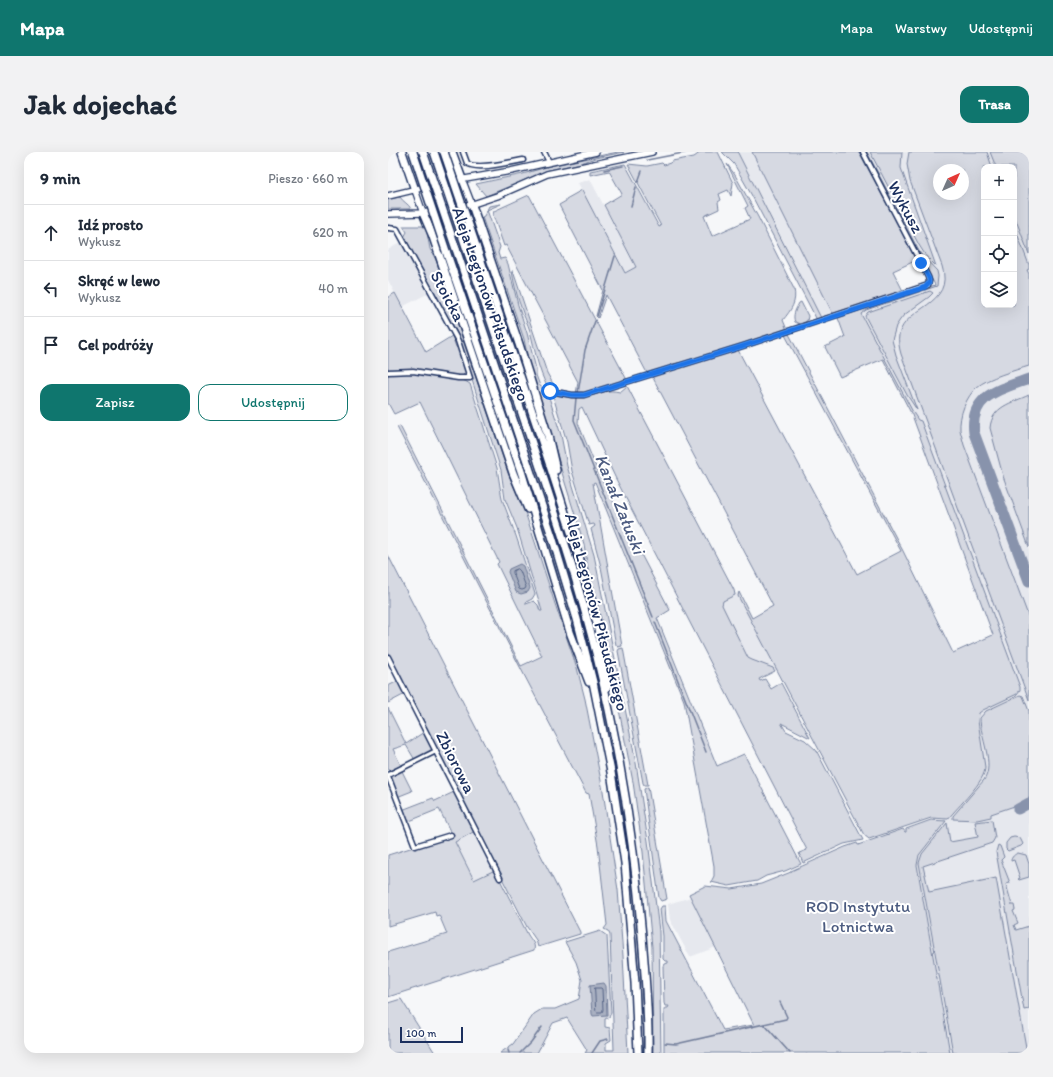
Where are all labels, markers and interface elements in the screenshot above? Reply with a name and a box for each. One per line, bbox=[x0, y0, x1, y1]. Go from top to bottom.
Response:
text: Mapa bbox=[20, 17, 64, 40]
text: Mapa bbox=[840, 20, 873, 37]
text: Warstwy bbox=[895, 20, 947, 37]
text: Udostępnij bbox=[969, 20, 1033, 37]
button: Trasa bbox=[960, 86, 1029, 123]
text: Jak dojechać bbox=[24, 87, 177, 121]
north arrow bbox=[933, 164, 969, 200]
map controls bbox=[981, 164, 1017, 308]
button: + bbox=[981, 164, 1017, 200]
text: 9 min bbox=[40, 168, 80, 188]
text: Pieszo · 660 m bbox=[268, 171, 348, 186]
street label: Wykusz bbox=[884, 178, 928, 236]
button: − bbox=[981, 200, 1017, 236]
street label: Aleja Legionów Piłsudskiego bbox=[448, 204, 534, 404]
text: Idź prosto bbox=[78, 216, 143, 234]
icon: ahead bbox=[40, 222, 62, 244]
text: 620 m bbox=[312, 225, 348, 240]
text: Wykusz bbox=[78, 234, 121, 249]
button: locate bbox=[981, 236, 1017, 272]
route end bbox=[912, 254, 930, 272]
street label: Stoicka bbox=[426, 267, 470, 325]
text: Skręć w lewo bbox=[78, 272, 160, 290]
button: layers bbox=[981, 272, 1017, 308]
icon: left bbox=[40, 278, 62, 300]
text: 40 m bbox=[318, 281, 348, 296]
text: Wykusz bbox=[78, 290, 121, 305]
icon: arrive bbox=[40, 334, 62, 356]
text: Cel podróży bbox=[78, 336, 153, 354]
route start bbox=[541, 382, 559, 400]
button: Zapisz bbox=[40, 384, 190, 421]
button: Udostępnij bbox=[198, 384, 348, 421]
water label: Kanał Załuski bbox=[590, 451, 651, 559]
street label: Aleja Legionów Piłsudskiego bbox=[561, 511, 633, 713]
street label: Zbiorowa bbox=[432, 728, 480, 797]
park label: ROD Instytutu Lotnictwa bbox=[806, 896, 910, 936]
scale bar bbox=[400, 1025, 463, 1044]
text: 100 m bbox=[406, 1027, 436, 1040]

